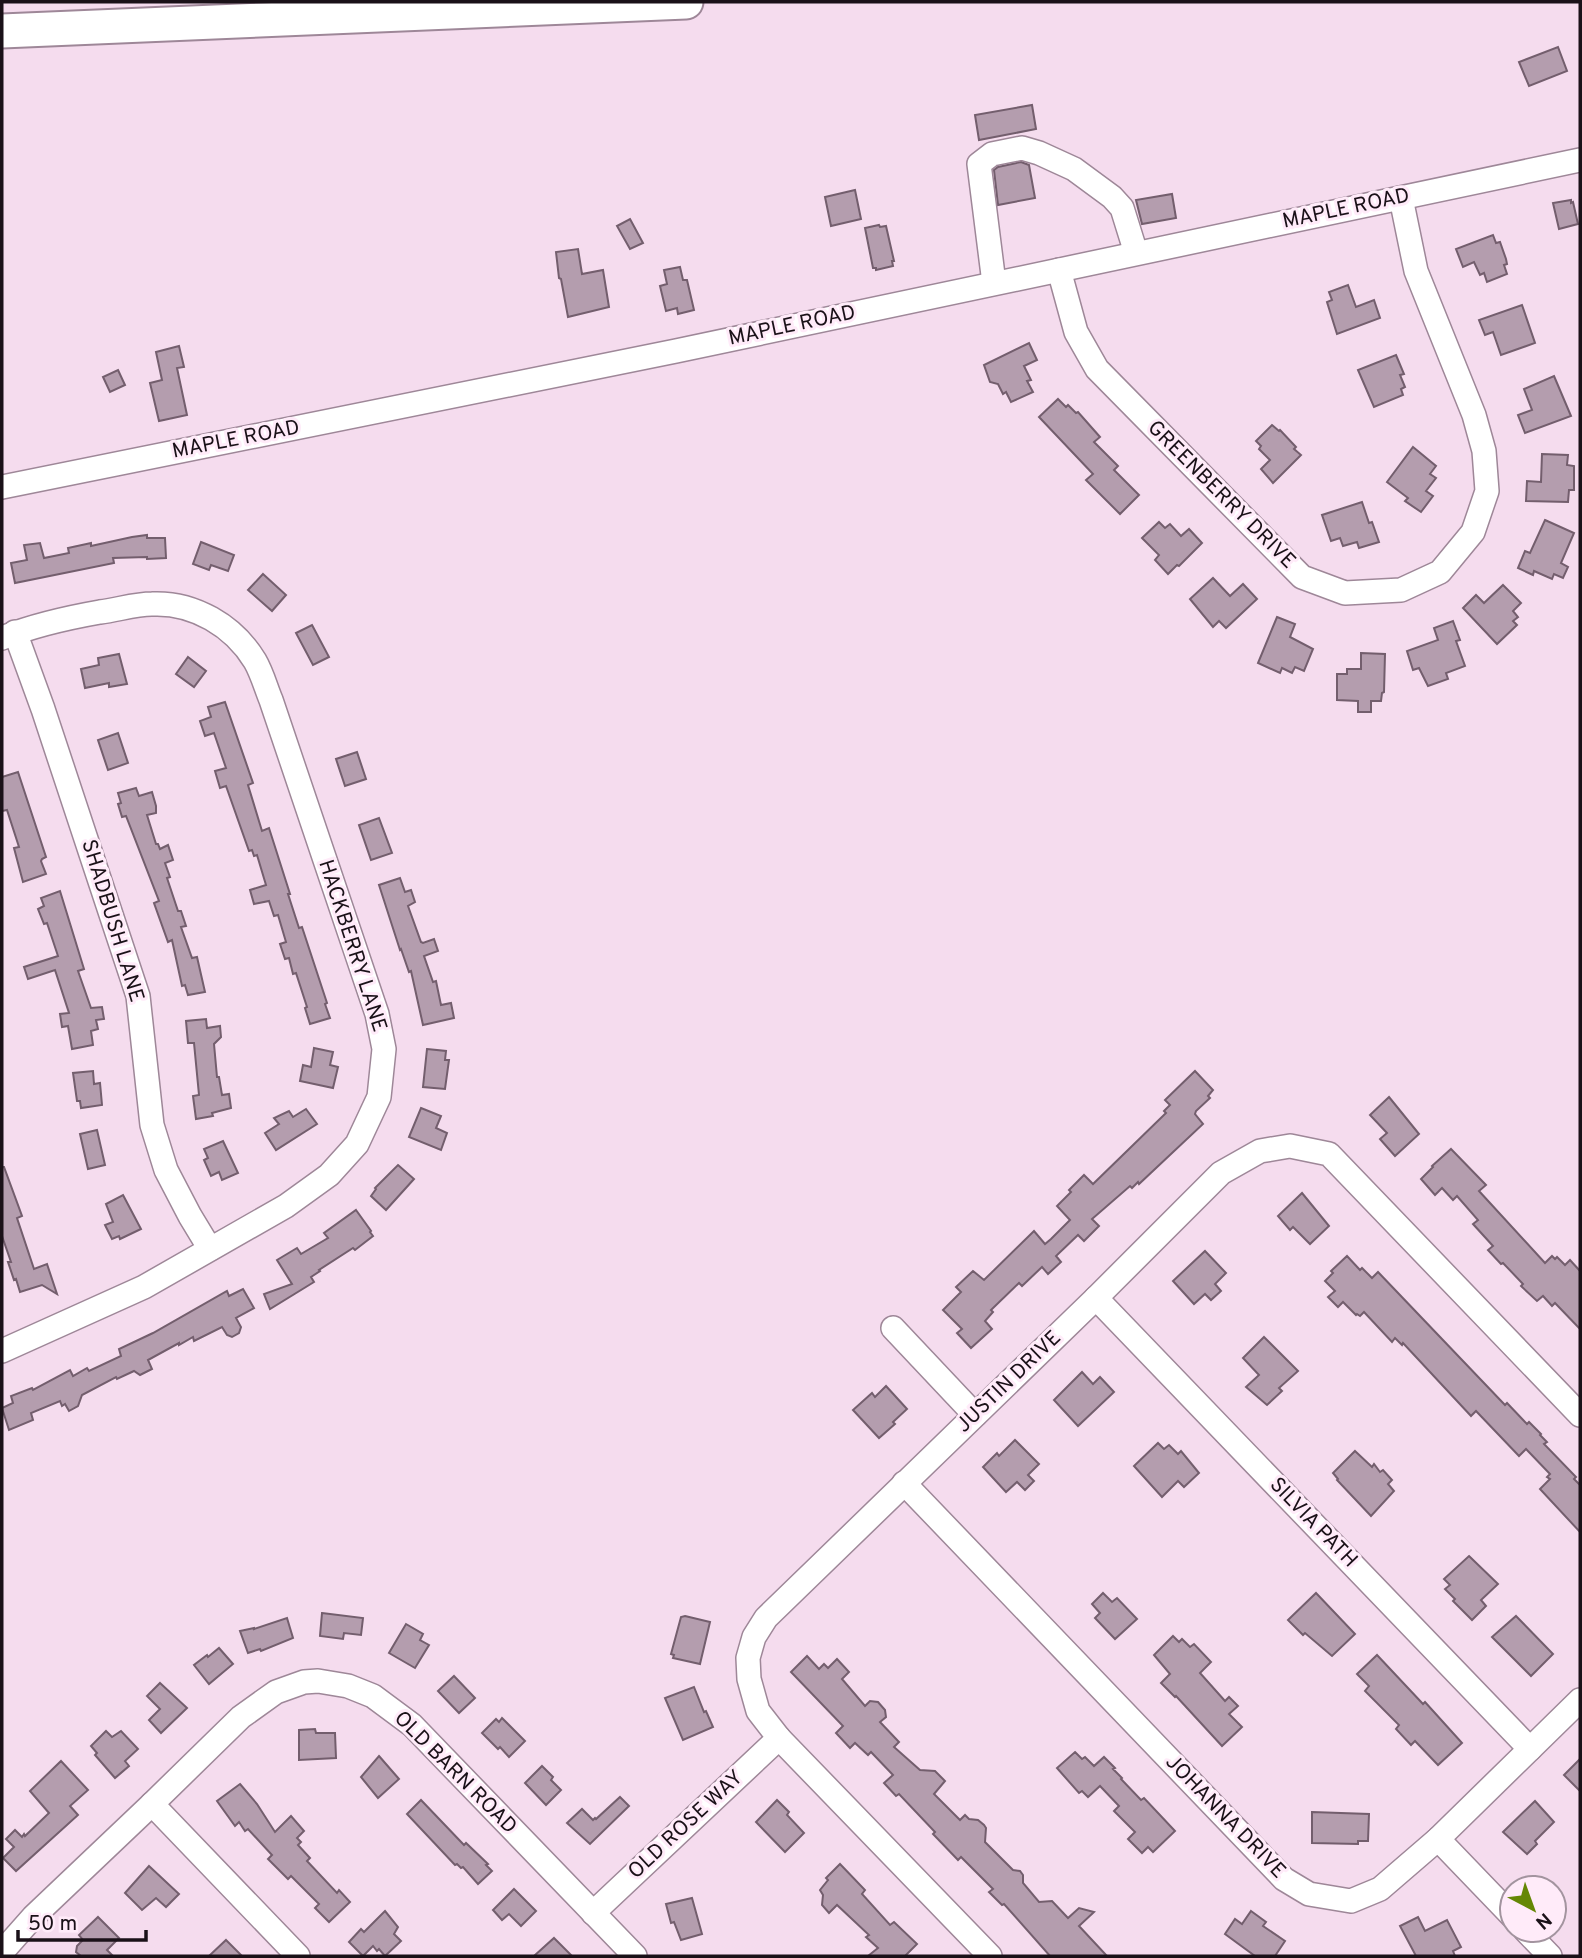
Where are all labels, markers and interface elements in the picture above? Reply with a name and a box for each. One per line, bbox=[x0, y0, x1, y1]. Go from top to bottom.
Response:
street label: MAPLE ROAD bbox=[1280, 182, 1412, 236]
street label: MAPLE ROAD bbox=[726, 299, 858, 353]
street label: MAPLE ROAD bbox=[170, 414, 302, 466]
street label: GREENBERRY DRIVE bbox=[1141, 415, 1301, 575]
street label: SHADBUSH LANE bbox=[74, 836, 150, 1006]
street label: HACKBERRY LANE bbox=[311, 857, 393, 1035]
street label: JUSTIN DRIVE bbox=[951, 1325, 1067, 1439]
street label: SILVIA PATH bbox=[1263, 1472, 1363, 1574]
street label: OLD BARN ROAD bbox=[388, 1706, 522, 1840]
street label: JOHANNA DRIVE bbox=[1159, 1749, 1291, 1885]
street label: OLD ROSE WAY bbox=[623, 1765, 749, 1885]
north arrow bbox=[1498, 1874, 1568, 1944]
scale bar bbox=[18, 1898, 145, 1942]
text: N bbox=[1530, 1907, 1556, 1934]
text: 50 m bbox=[28, 1911, 77, 1938]

